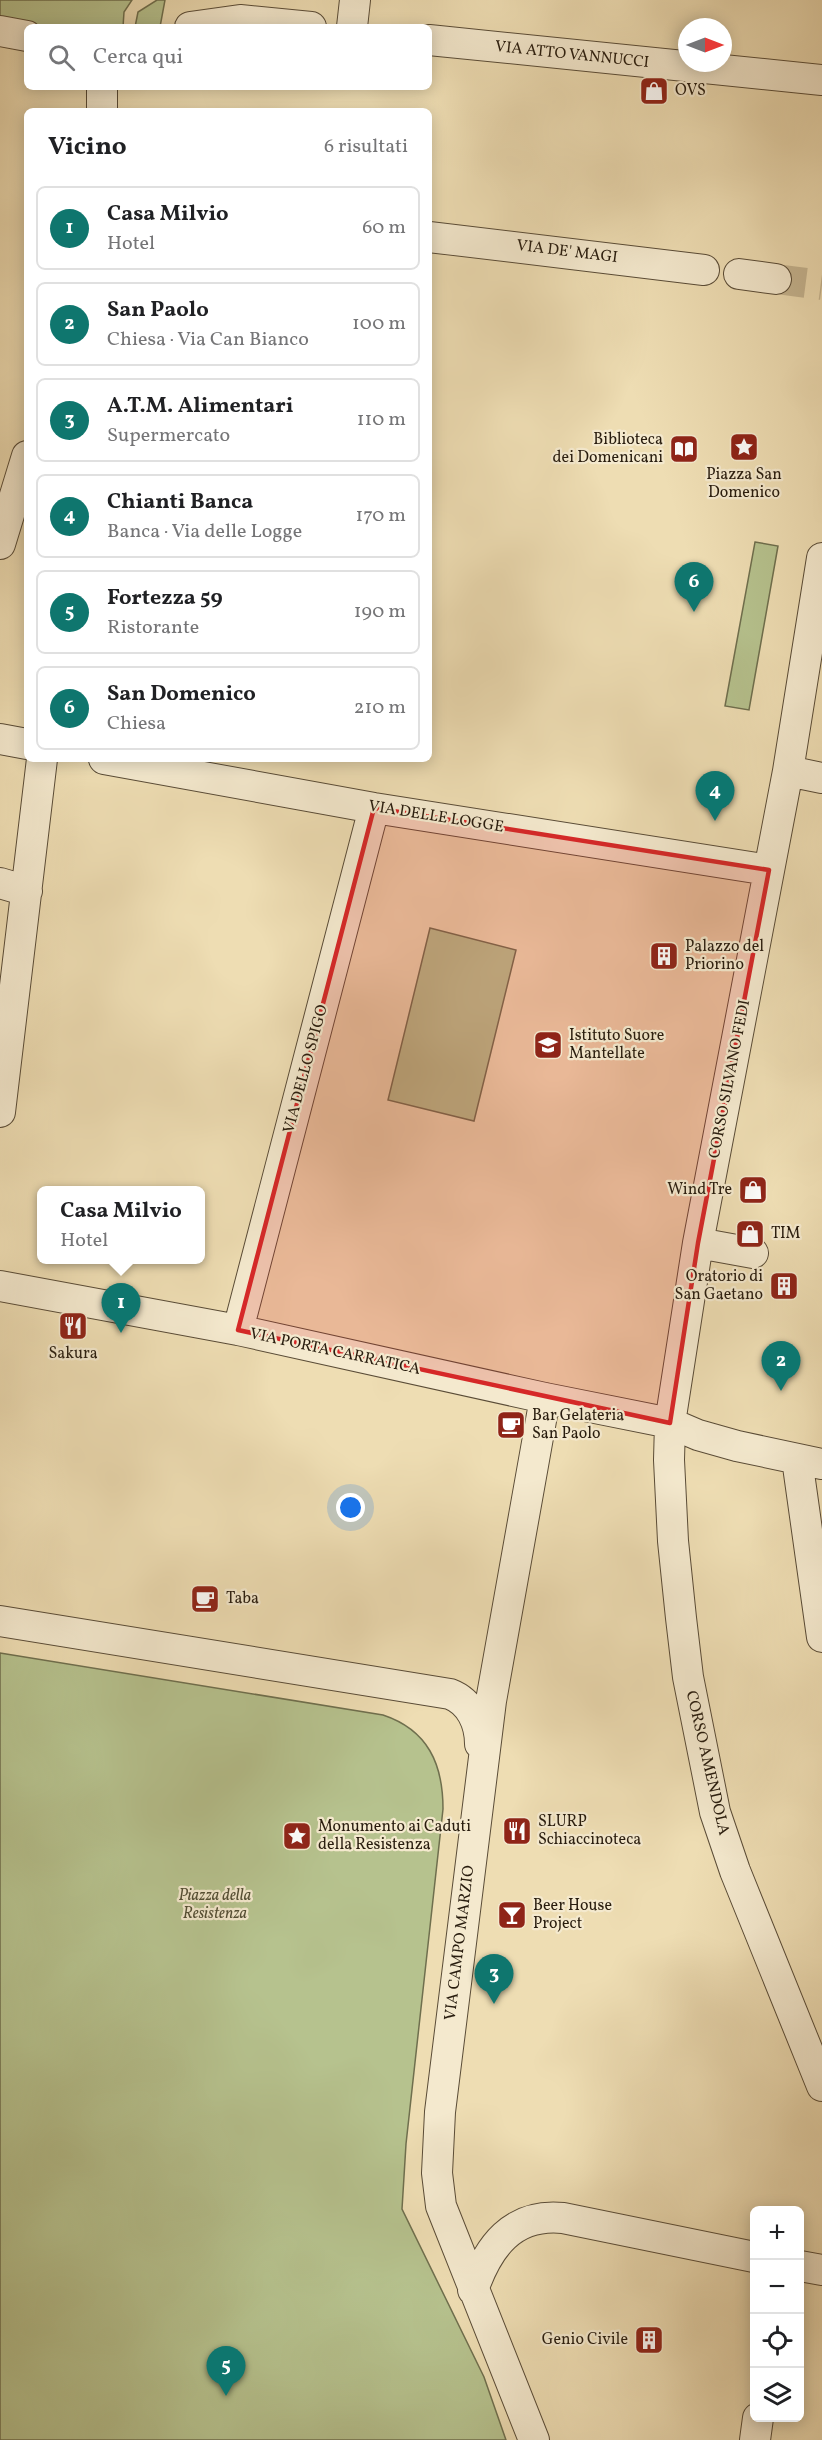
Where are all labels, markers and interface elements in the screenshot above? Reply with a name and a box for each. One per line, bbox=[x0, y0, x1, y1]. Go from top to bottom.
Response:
north arrow bbox=[678, 18, 732, 72]
search box bbox=[24, 24, 432, 90]
street label: VIA ATTO VANNUCCI bbox=[494, 36, 650, 74]
icon: search bbox=[45, 41, 78, 74]
text: Cerca qui bbox=[93, 42, 183, 73]
shop icon: OVS bbox=[638, 75, 670, 107]
place label: OVS bbox=[675, 80, 706, 102]
text: Vicino bbox=[48, 129, 127, 165]
text: 6 risultati bbox=[324, 133, 408, 161]
text: Casa Milvio bbox=[107, 199, 229, 230]
text: 1 bbox=[65, 214, 74, 242]
text: 60 m bbox=[362, 214, 406, 242]
text: Hotel bbox=[107, 230, 155, 258]
street label: VIA DE' MAGI bbox=[515, 235, 619, 269]
text: San Paolo bbox=[107, 295, 209, 326]
text: 2 bbox=[64, 310, 75, 338]
text: 100 m bbox=[352, 310, 406, 338]
text: Chiesa · Via Can Bianco bbox=[107, 326, 309, 354]
text: A.T.M. Alimentari bbox=[107, 391, 294, 422]
text: 3 bbox=[64, 406, 75, 434]
text: 110 m bbox=[357, 406, 406, 434]
text: Supermercato bbox=[107, 422, 230, 450]
place label: Biblioteca dei Domenicani bbox=[553, 429, 663, 469]
place icon: Piazza San Domenico bbox=[728, 431, 760, 463]
library icon: Biblioteca dei Domenicani bbox=[668, 433, 700, 465]
place label: Piazza San Domenico bbox=[706, 464, 782, 504]
text: Chianti Banca bbox=[107, 487, 253, 518]
text: 4 bbox=[63, 502, 76, 530]
text: 170 m bbox=[356, 502, 406, 530]
text: Banca · Via delle Logge bbox=[107, 518, 302, 546]
pin: 6 bbox=[674, 562, 714, 612]
text: Fortezza 59 bbox=[107, 583, 223, 614]
text: 5 bbox=[65, 598, 74, 626]
text: 190 m bbox=[354, 598, 406, 626]
text: Ristorante bbox=[107, 614, 199, 642]
text: San Domenico bbox=[107, 679, 256, 710]
text: 6 bbox=[64, 694, 75, 722]
text: 210 m bbox=[354, 694, 406, 722]
text: Chiesa bbox=[107, 710, 166, 738]
pin: 4 bbox=[696, 772, 734, 821]
street label: VIA DELLE LOGGE bbox=[367, 795, 505, 839]
place label: Palazzo del Priorino bbox=[685, 936, 764, 976]
building icon: Palazzo del Priorino bbox=[648, 940, 680, 972]
street label: CORSO SILVANO FEDI bbox=[704, 998, 756, 1160]
street label: VIA DELLO SPIGO bbox=[278, 1002, 334, 1136]
place label: Istituto Suore Mantellate bbox=[569, 1025, 664, 1065]
school or university icon: Istituto Suore Mantellate bbox=[532, 1029, 564, 1061]
shop icon: Wind Tre bbox=[737, 1174, 769, 1206]
place label: Wind Tre bbox=[667, 1179, 732, 1201]
popup bbox=[37, 1186, 205, 1264]
text: Casa Milvio bbox=[60, 1196, 182, 1227]
shop icon: TIM bbox=[734, 1218, 766, 1250]
place label: TIM bbox=[771, 1223, 801, 1245]
text: Hotel bbox=[60, 1227, 108, 1255]
place label: Oratorio di San Gaetano bbox=[675, 1266, 763, 1306]
building icon: Oratorio di San Gaetano bbox=[768, 1270, 800, 1302]
pin: 1 bbox=[102, 1284, 140, 1333]
restaurant icon: Sakura bbox=[57, 1310, 89, 1342]
street label: VIA PORTA CARRATICA bbox=[248, 1323, 422, 1381]
pin: 2 bbox=[762, 1342, 800, 1391]
place label: Sakura bbox=[48, 1343, 98, 1365]
place label: Bar Gelateria San Paolo bbox=[532, 1405, 624, 1445]
cafe icon: Bar Gelateria San Paolo bbox=[495, 1409, 527, 1441]
your location bbox=[336, 1493, 365, 1522]
cafe icon: Taba bbox=[189, 1583, 221, 1615]
place label: Taba bbox=[226, 1588, 259, 1610]
street label: CORSO AMENDOLA bbox=[680, 1689, 734, 1837]
place label: SLURP Schiaccinoteca bbox=[538, 1811, 641, 1851]
restaurant icon: SLURP Schiaccinoteca bbox=[501, 1815, 533, 1847]
place label: Monumento ai Caduti della Resistenza bbox=[318, 1816, 471, 1856]
place icon: Monumento ai Caduti della Resistenza bbox=[281, 1820, 313, 1852]
street label: VIA CAMPO MARZIO bbox=[440, 1864, 480, 2022]
park label: Piazza della Resistenza bbox=[179, 1885, 252, 1925]
place label: Beer House Project bbox=[533, 1895, 612, 1935]
bar icon: Beer House Project bbox=[496, 1899, 528, 1931]
pin: 3 bbox=[474, 1954, 514, 2004]
map controls bbox=[750, 2206, 804, 2422]
button: + bbox=[750, 2206, 804, 2260]
button: − bbox=[750, 2260, 804, 2314]
button: locate bbox=[750, 2314, 804, 2368]
building icon: Genio Civile bbox=[633, 2324, 665, 2356]
place label: Genio Civile bbox=[542, 2329, 628, 2351]
pin: 5 bbox=[206, 2346, 246, 2396]
button: layers bbox=[750, 2368, 804, 2422]

